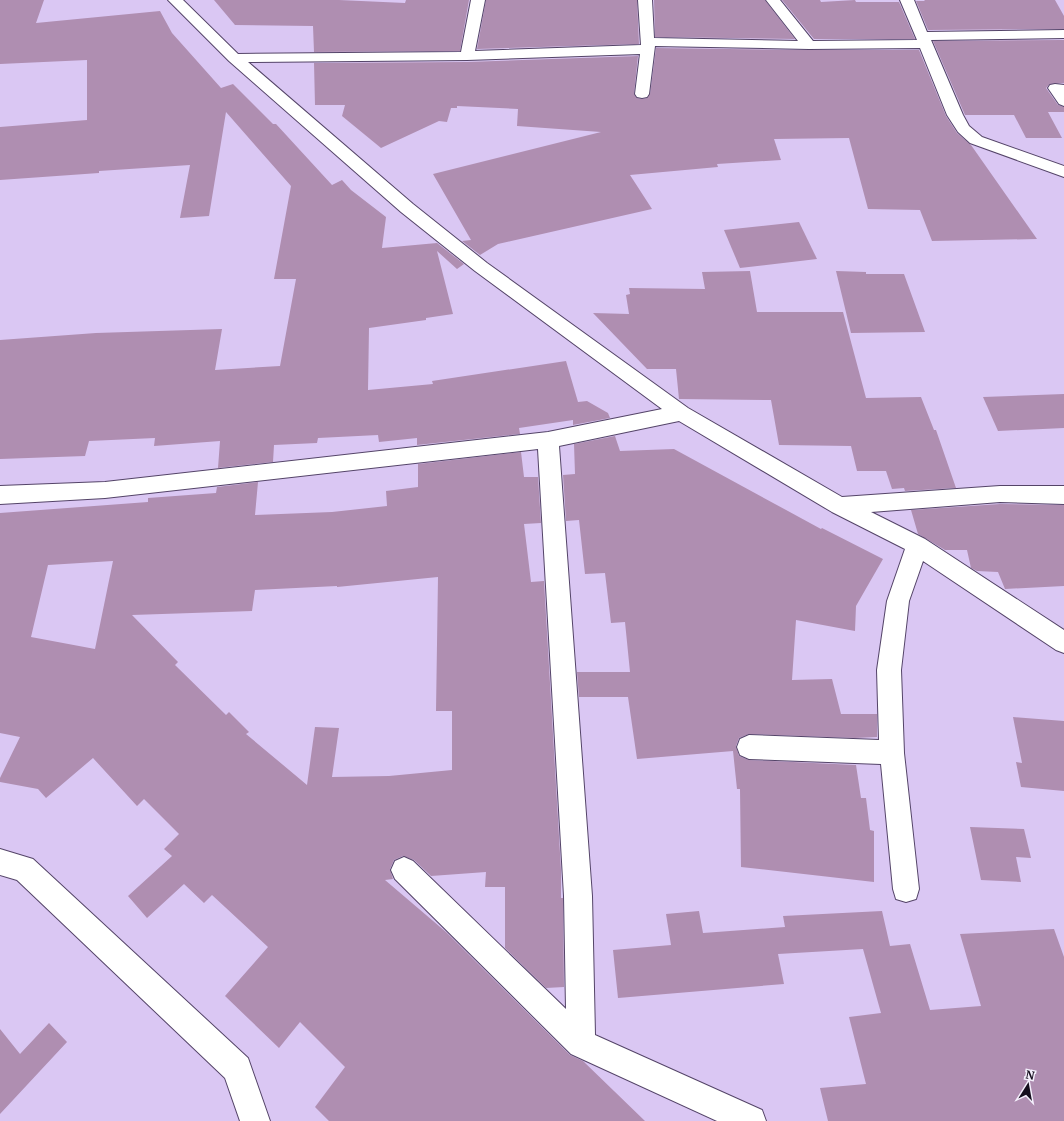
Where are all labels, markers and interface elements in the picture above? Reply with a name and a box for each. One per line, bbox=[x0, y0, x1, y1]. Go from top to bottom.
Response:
north arrow bbox=[1008, 1065, 1048, 1105]
text: N bbox=[1024, 1067, 1036, 1083]

